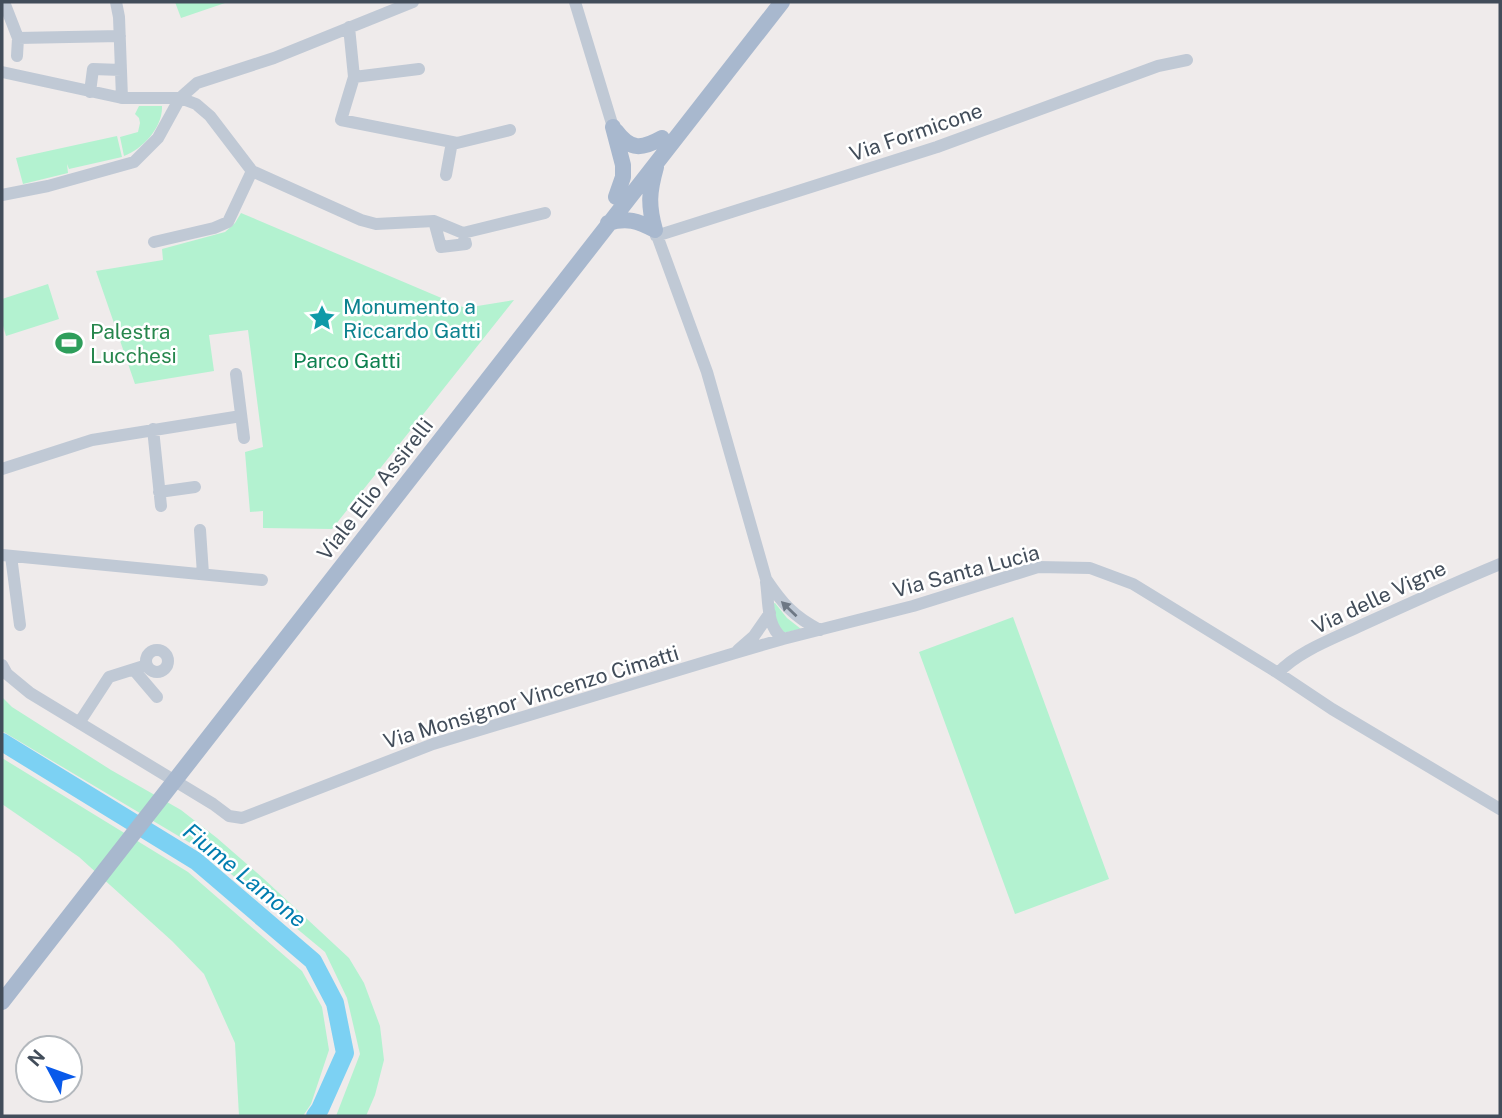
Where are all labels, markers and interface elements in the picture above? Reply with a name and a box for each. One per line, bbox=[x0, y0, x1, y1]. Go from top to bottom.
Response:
street label: Via Formicone bbox=[846, 98, 986, 166]
place label: Monumento a Riccardo Gatti bbox=[343, 294, 481, 343]
place icon: Monumento a Riccardo Gatti bbox=[307, 303, 337, 333]
place label: Palestra Lucchesi bbox=[90, 319, 177, 368]
sports icon: Palestra Lucchesi bbox=[54, 328, 84, 358]
park label: Parco Gatti bbox=[293, 348, 401, 373]
street label: Viale Elio Assirelli bbox=[312, 413, 438, 565]
street label: Via Santa Lucia bbox=[890, 539, 1042, 603]
street label: Via delle Vigne bbox=[1308, 555, 1450, 639]
one-way arrow bbox=[781, 601, 798, 617]
street label: Via Monsignor Vincenzo Cimatti bbox=[380, 640, 682, 754]
water label: Fiume Lamone bbox=[178, 817, 312, 933]
north arrow bbox=[14, 1034, 84, 1104]
text: N bbox=[23, 1045, 49, 1071]

